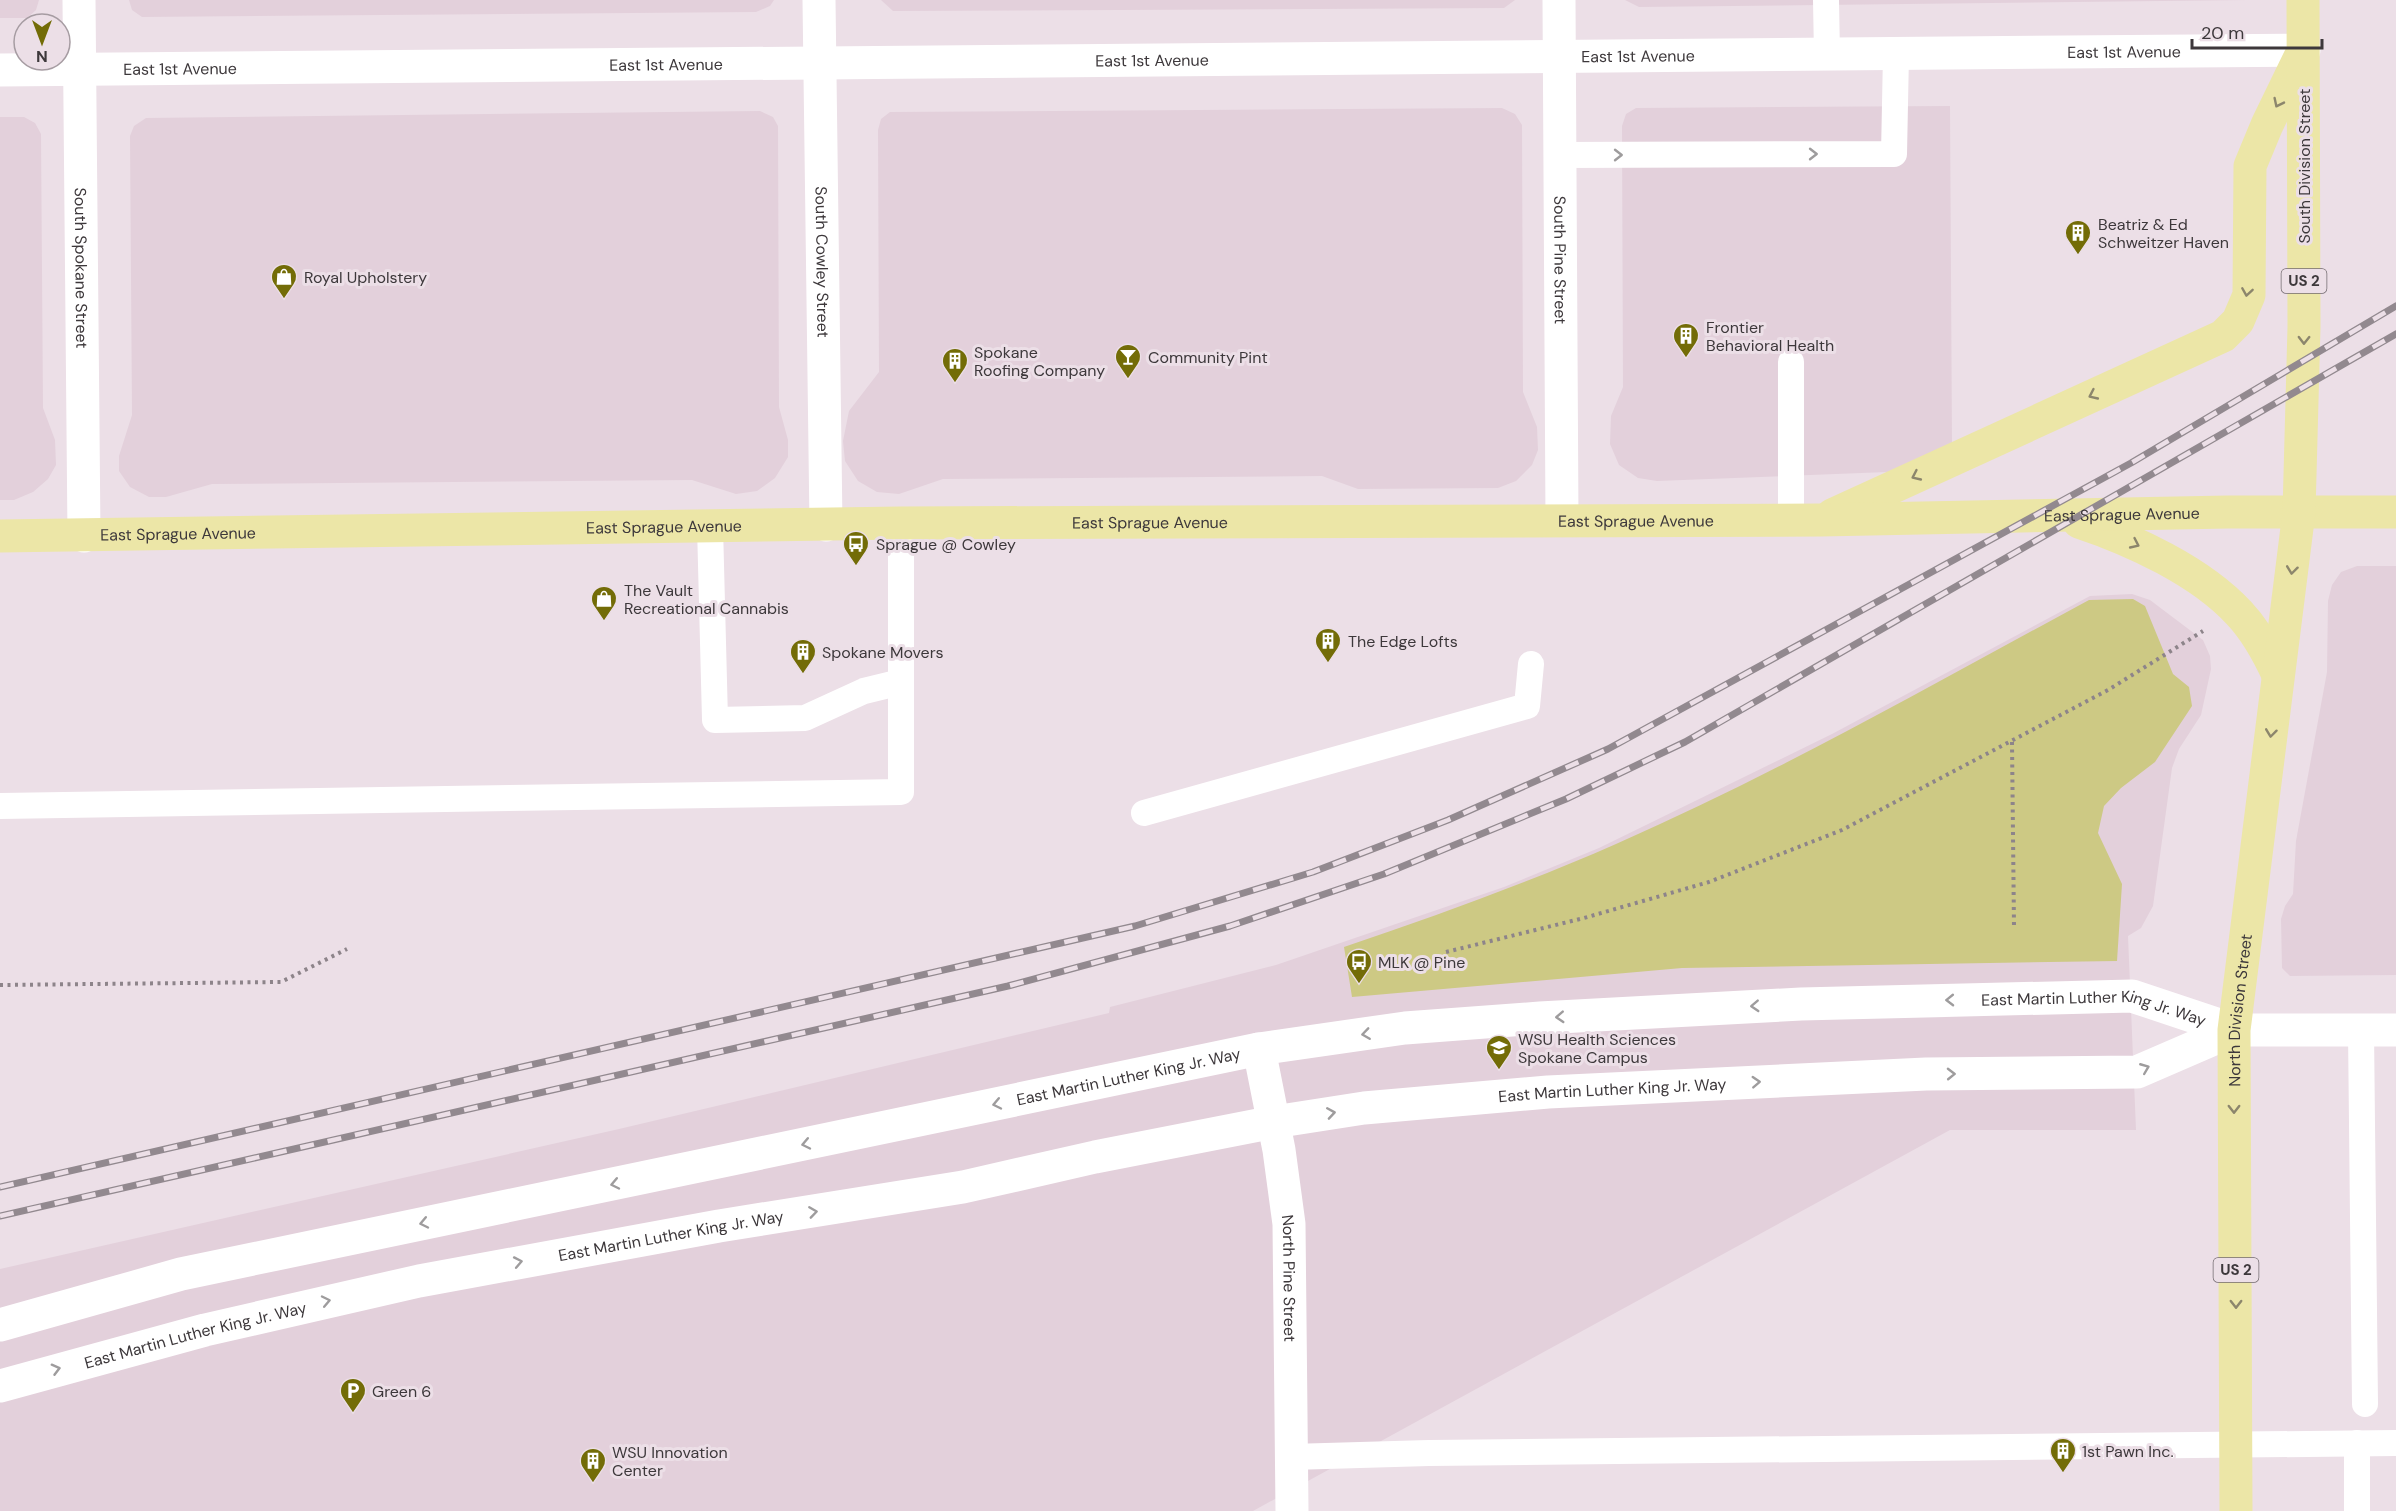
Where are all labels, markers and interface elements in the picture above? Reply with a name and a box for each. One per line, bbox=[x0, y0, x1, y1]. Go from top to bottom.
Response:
north arrow bbox=[12, 12, 72, 72]
scale bar bbox=[2192, 12, 2322, 50]
text: 20 m bbox=[2201, 21, 2244, 45]
street label: East 1st Avenue bbox=[2067, 41, 2181, 63]
street label: East 1st Avenue bbox=[1581, 45, 1695, 67]
text: N bbox=[36, 46, 48, 67]
street label: East 1st Avenue bbox=[1095, 50, 1209, 71]
street label: East 1st Avenue bbox=[609, 54, 723, 76]
street label: East 1st Avenue bbox=[123, 58, 237, 80]
street label: South Division Street bbox=[2294, 89, 2315, 243]
one-way arrow bbox=[2273, 96, 2285, 107]
one-way arrow bbox=[1808, 148, 1817, 160]
one-way arrow bbox=[1613, 149, 1622, 161]
street label: South Cowley Street bbox=[810, 186, 834, 338]
street label: South Spokane Street bbox=[70, 187, 92, 349]
street label: South Pine Street bbox=[1549, 196, 1571, 324]
place label: Beatriz & Ed Schweitzer Haven bbox=[2098, 214, 2229, 253]
building icon: Beatriz & Ed Schweitzer Haven bbox=[2063, 218, 2093, 256]
shop icon: Royal Upholstery bbox=[269, 262, 299, 300]
place label: Royal Upholstery bbox=[304, 267, 427, 288]
road number: US 2 bbox=[2282, 269, 2326, 293]
one-way arrow bbox=[2242, 287, 2254, 296]
place label: Frontier Behavioral Health bbox=[1706, 317, 1834, 356]
building icon: Frontier Behavioral Health bbox=[1671, 321, 1701, 359]
one-way arrow bbox=[2298, 335, 2310, 344]
place label: Spokane Roofing Company bbox=[974, 342, 1105, 381]
bar icon: Community Pint bbox=[1113, 342, 1143, 380]
building icon: Spokane Roofing Company bbox=[940, 346, 970, 384]
place label: Community Pint bbox=[1148, 347, 1268, 368]
one-way arrow bbox=[2089, 388, 2100, 400]
one-way arrow bbox=[1912, 469, 1923, 481]
street label: East Sprague Avenue bbox=[2044, 503, 2200, 527]
street label: East Sprague Avenue bbox=[1558, 510, 1714, 532]
street label: East Sprague Avenue bbox=[1072, 512, 1228, 533]
street label: East Sprague Avenue bbox=[586, 515, 742, 539]
street label: East Sprague Avenue bbox=[100, 522, 256, 546]
bus stop icon: Sprague @ Cowley bbox=[841, 529, 871, 567]
place label: Sprague @ Cowley bbox=[876, 534, 1016, 555]
one-way arrow bbox=[2128, 537, 2139, 549]
one-way arrow bbox=[2286, 565, 2299, 574]
place label: The Vault Recreational Cannabis bbox=[624, 580, 789, 619]
shop icon: The Vault Recreational Cannabis bbox=[589, 584, 619, 622]
building icon: The Edge Lofts bbox=[1313, 626, 1343, 664]
place label: The Edge Lofts bbox=[1348, 631, 1458, 652]
building icon: Spokane Movers bbox=[788, 637, 818, 675]
place label: Spokane Movers bbox=[822, 642, 944, 663]
one-way arrow bbox=[2265, 729, 2278, 738]
street label: North Division Street bbox=[2224, 933, 2257, 1087]
bus stop icon: MLK @ Pine bbox=[1344, 947, 1374, 985]
place label: MLK @ Pine bbox=[1378, 952, 1465, 973]
street label: East Martin Luther King Jr. Way bbox=[1981, 986, 2209, 1031]
one-way arrow bbox=[1946, 994, 1955, 1006]
one-way arrow bbox=[1751, 1000, 1760, 1013]
one-way arrow bbox=[1556, 1011, 1565, 1024]
one-way arrow bbox=[1362, 1027, 1371, 1039]
place label: WSU Health Sciences Spokane Campus bbox=[1518, 1029, 1676, 1068]
school or university icon: WSU Health Sciences Spokane Campus bbox=[1484, 1033, 1514, 1071]
street label: East Martin Luther King Jr. Way bbox=[1015, 1043, 1243, 1110]
one-way arrow bbox=[2139, 1063, 2150, 1075]
one-way arrow bbox=[1946, 1067, 1955, 1080]
street label: East Martin Luther King Jr. Way bbox=[1497, 1074, 1727, 1107]
one-way arrow bbox=[1752, 1076, 1761, 1089]
one-way arrow bbox=[992, 1097, 1002, 1110]
one-way arrow bbox=[2228, 1105, 2240, 1114]
one-way arrow bbox=[1327, 1107, 1336, 1119]
one-way arrow bbox=[801, 1137, 811, 1150]
one-way arrow bbox=[610, 1177, 620, 1190]
street label: East Martin Luther King Jr. Way bbox=[557, 1206, 785, 1266]
one-way arrow bbox=[809, 1206, 818, 1218]
street label: North Pine Street bbox=[1277, 1213, 1300, 1342]
one-way arrow bbox=[419, 1216, 429, 1229]
one-way arrow bbox=[513, 1257, 522, 1269]
road number: US 2 bbox=[2214, 1258, 2258, 1282]
one-way arrow bbox=[321, 1295, 331, 1308]
street label: East Martin Luther King Jr. Way bbox=[82, 1297, 309, 1373]
one-way arrow bbox=[2230, 1300, 2242, 1309]
one-way arrow bbox=[51, 1364, 61, 1377]
parking icon: Green 6 bbox=[338, 1376, 368, 1414]
place label: Green 6 bbox=[372, 1381, 431, 1402]
building icon: 1st Pawn Inc. bbox=[2048, 1436, 2078, 1474]
place label: 1st Pawn Inc. bbox=[2082, 1441, 2174, 1462]
place label: WSU Innovation Center bbox=[612, 1442, 728, 1481]
building icon: WSU Innovation Center bbox=[578, 1446, 608, 1484]

